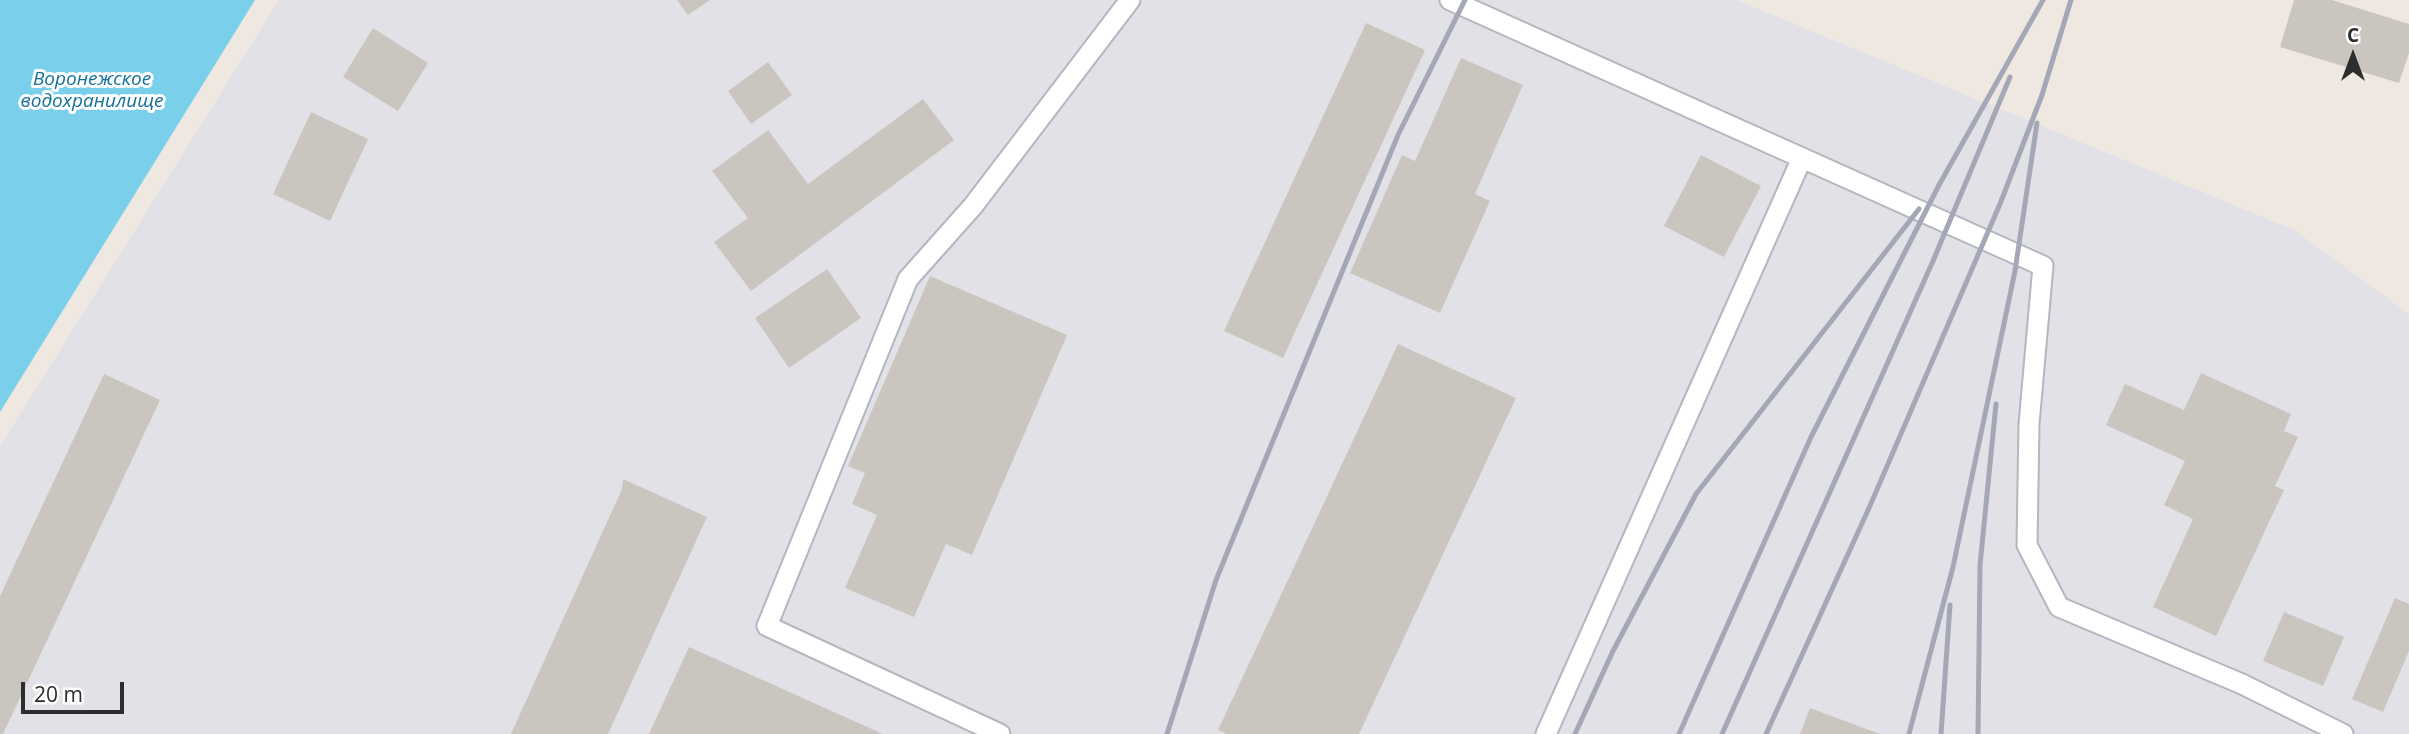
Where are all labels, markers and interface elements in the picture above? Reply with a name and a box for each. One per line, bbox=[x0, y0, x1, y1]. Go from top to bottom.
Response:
north arrow bbox=[2318, 21, 2388, 91]
text: С bbox=[2347, 22, 2359, 48]
water label: Воронежское водохранилище bbox=[21, 69, 163, 113]
scale bar bbox=[24, 668, 128, 712]
text: 20 m bbox=[34, 680, 83, 708]

